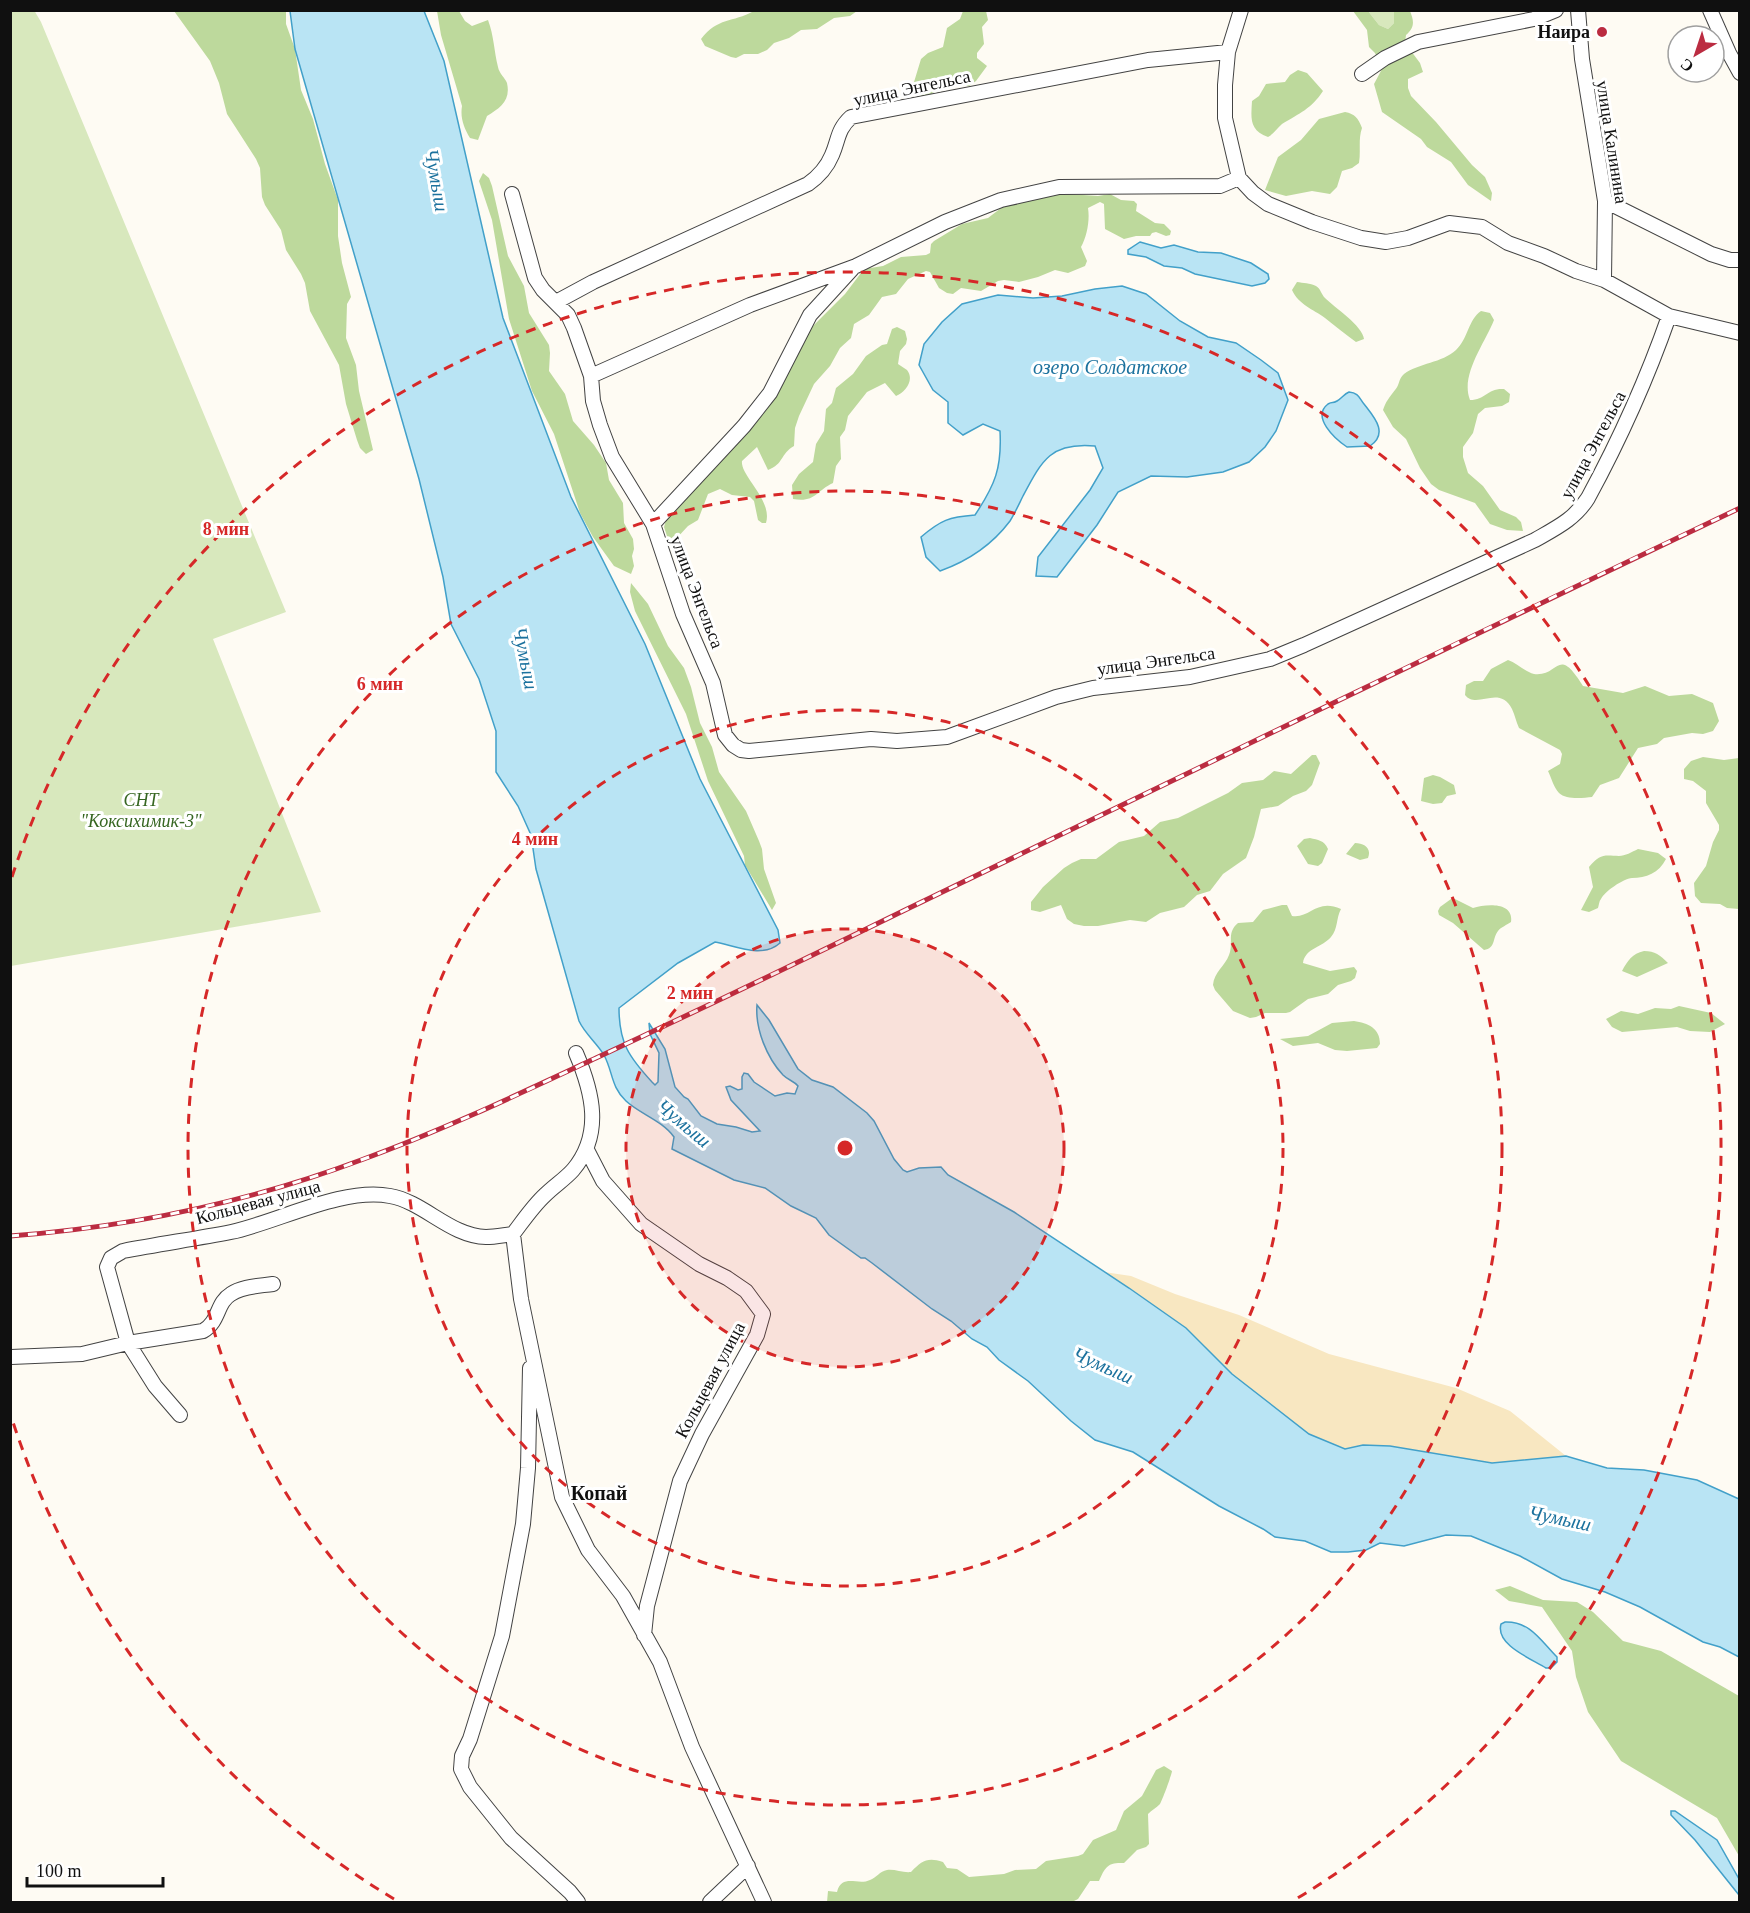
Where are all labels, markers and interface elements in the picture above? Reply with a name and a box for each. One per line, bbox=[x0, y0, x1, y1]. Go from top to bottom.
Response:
place label: Наира bbox=[1538, 22, 1590, 42]
north arrow bbox=[1666, 24, 1726, 84]
marker: Наира bbox=[1595, 25, 1609, 39]
text: С bbox=[1677, 55, 1697, 76]
street label: улица Энгельса bbox=[852, 66, 972, 110]
street label: улица Калинина bbox=[1592, 79, 1632, 205]
water label: Чумыш bbox=[420, 147, 453, 213]
water label: озеро Солдатское bbox=[1033, 356, 1187, 379]
street label: улица Энгельса bbox=[1556, 388, 1630, 502]
text: 8 мин bbox=[203, 519, 249, 539]
street label: улица Энгельса bbox=[666, 533, 728, 651]
water label: Чумыш bbox=[508, 625, 543, 691]
street label: улица Энгельса bbox=[1096, 643, 1216, 679]
text: 6 мин bbox=[357, 674, 403, 694]
park label: СНТ "Коксихимик-3" bbox=[81, 790, 202, 831]
text: 4 мин bbox=[512, 829, 558, 849]
text: 2 мин bbox=[667, 983, 713, 1003]
water label: Чумыш bbox=[652, 1094, 715, 1153]
centre of rings bbox=[835, 1138, 855, 1158]
street label: Кольцевая улица bbox=[194, 1176, 322, 1228]
street label: Кольцевая улица bbox=[671, 1319, 749, 1441]
water label: Чумыш bbox=[1069, 1342, 1137, 1389]
district label: Копай bbox=[571, 1482, 627, 1504]
water label: Чумыш bbox=[1526, 1501, 1593, 1536]
scale bar bbox=[27, 1850, 164, 1888]
text: 100 m bbox=[36, 1861, 82, 1881]

